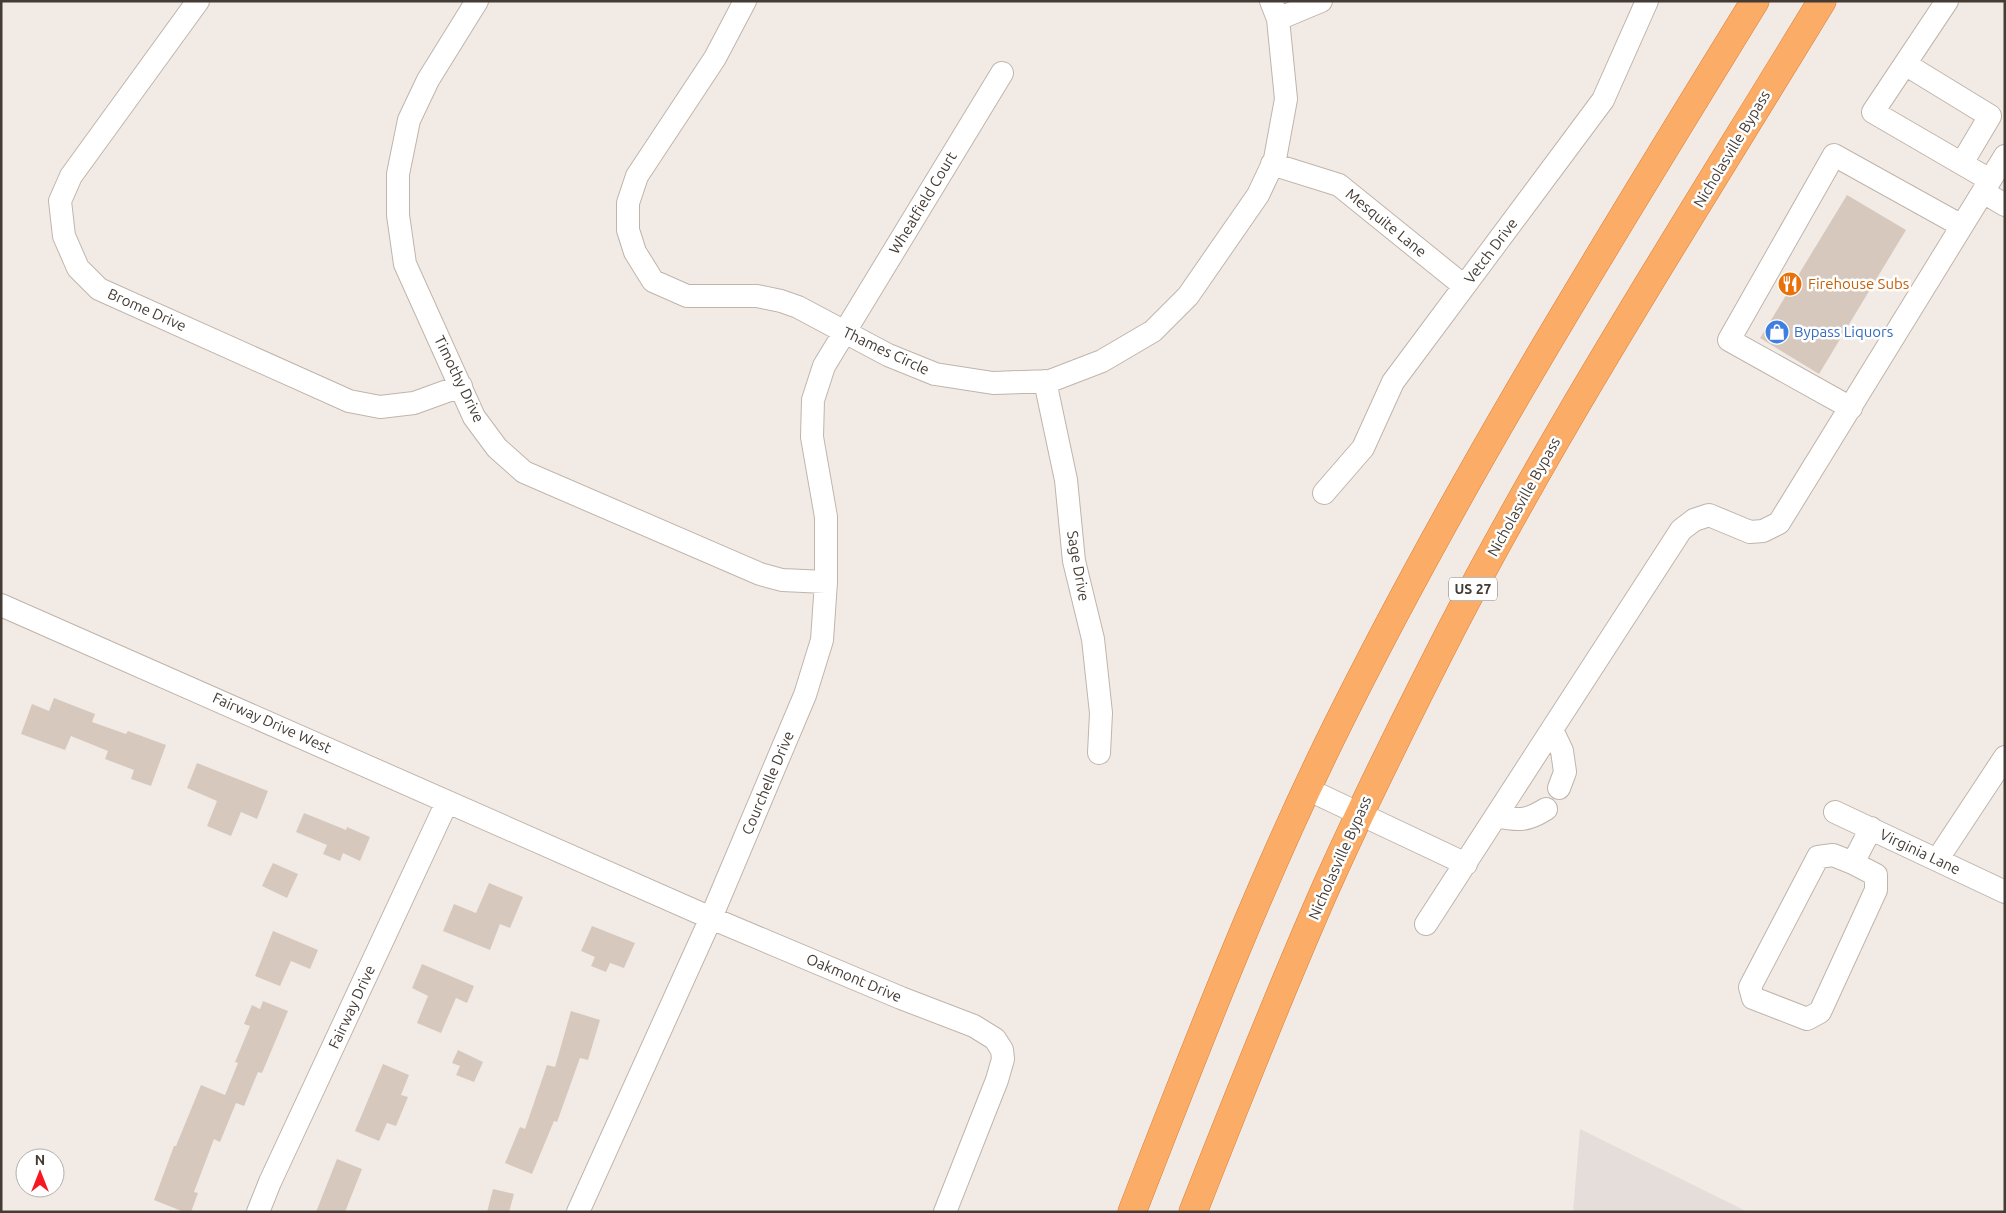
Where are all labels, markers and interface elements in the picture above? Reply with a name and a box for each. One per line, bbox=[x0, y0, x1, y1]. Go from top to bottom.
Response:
street label: Nicholasville Bypass bbox=[1690, 87, 1773, 210]
street label: Wheatfield Court bbox=[885, 148, 960, 257]
street label: Mesquite Lane bbox=[1343, 185, 1430, 260]
street label: Vetch Drive bbox=[1460, 215, 1521, 287]
restaurant icon: Firehouse Subs bbox=[1777, 271, 1803, 297]
place label: Firehouse Subs bbox=[1808, 275, 1909, 292]
street label: Brome Drive bbox=[105, 285, 189, 334]
shop icon: Bypass Liquors bbox=[1764, 319, 1790, 345]
street label: Thames Circle bbox=[840, 323, 932, 378]
place label: Bypass Liquors bbox=[1794, 323, 1893, 340]
street label: Timothy Drive bbox=[431, 333, 488, 425]
street label: Nicholasville Bypass bbox=[1484, 434, 1563, 559]
street label: Sage Drive bbox=[1064, 529, 1093, 603]
road number: US 27 bbox=[1449, 578, 1497, 600]
street label: Fairway Drive West bbox=[210, 689, 334, 756]
street label: Courchelle Drive bbox=[738, 728, 797, 837]
street label: Nicholasville Bypass bbox=[1305, 793, 1374, 922]
street label: Virginia Lane bbox=[1877, 825, 1963, 878]
street label: Oakmont Drive bbox=[804, 950, 904, 1005]
street label: Fairway Drive bbox=[325, 962, 378, 1051]
north arrow bbox=[15, 1148, 65, 1198]
text: N bbox=[35, 1152, 45, 1168]

